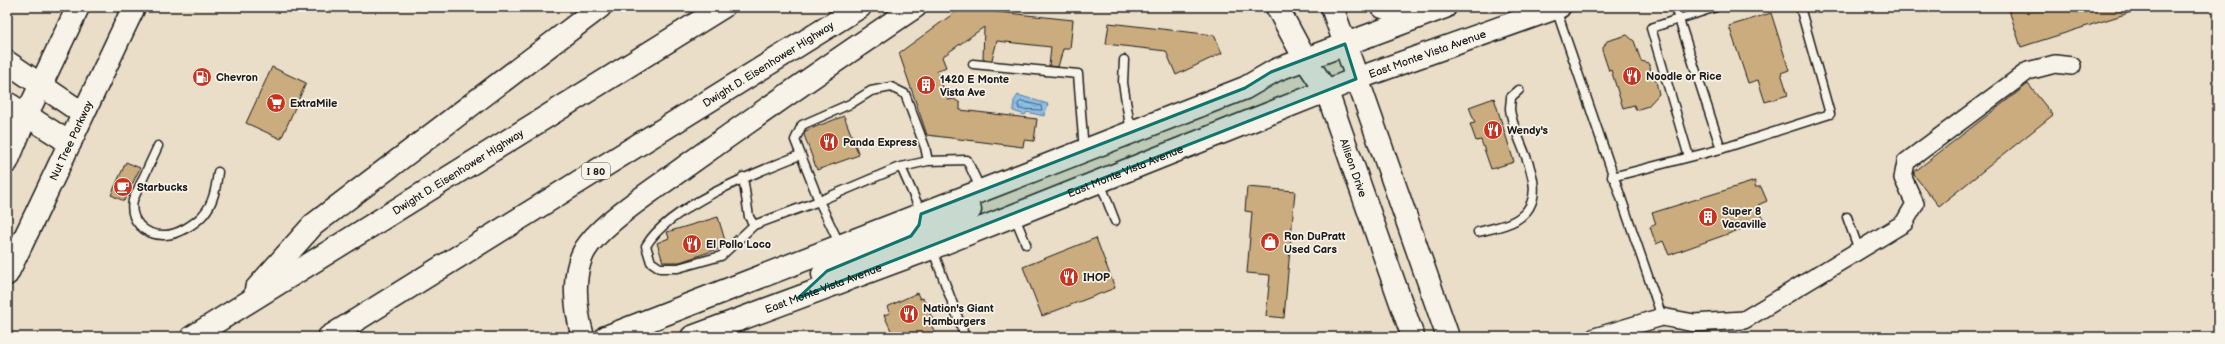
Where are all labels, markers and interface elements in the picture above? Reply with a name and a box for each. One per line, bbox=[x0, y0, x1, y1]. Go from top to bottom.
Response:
street label: Dwight D. Eisenhower Highway bbox=[700, 19, 836, 110]
street label: East Monte Vista Avenue bbox=[1367, 27, 1488, 81]
restaurant icon: Noodle or Rice bbox=[1621, 65, 1643, 87]
fuel station icon: Chevron bbox=[191, 66, 213, 88]
place label: Noodle or Rice bbox=[1646, 70, 1721, 83]
place label: Chevron bbox=[216, 71, 258, 84]
place label: 1420 E Monte Vista Ave bbox=[940, 73, 1009, 99]
building icon: 1420 E Monte Vista Ave bbox=[915, 74, 937, 96]
supermarket icon: ExtraMile bbox=[265, 92, 287, 114]
place label: ExtraMile bbox=[290, 97, 337, 110]
street label: Nut Tree Parkway bbox=[47, 99, 96, 183]
restaurant icon: Wendy's bbox=[1482, 119, 1504, 141]
place label: Wendy's bbox=[1507, 124, 1549, 137]
street label: Dwight D. Eisenhower Highway bbox=[390, 127, 526, 218]
restaurant icon: Panda Express bbox=[818, 131, 840, 153]
place label: Panda Express bbox=[843, 136, 918, 149]
street label: Allison Drive bbox=[1337, 137, 1370, 199]
street label: East Monte Vista Avenue bbox=[1066, 142, 1186, 200]
road number: I 80 bbox=[582, 163, 610, 179]
cafe icon: Starbucks bbox=[112, 176, 134, 198]
place label: Starbucks bbox=[137, 181, 188, 194]
place label: Super 8 Vacaville bbox=[1722, 205, 1766, 231]
building icon: Super 8 Vacaville bbox=[1697, 206, 1719, 228]
place label: Ron DuPratt Used Cars bbox=[1284, 230, 1346, 256]
shop icon: Ron DuPratt Used Cars bbox=[1259, 231, 1281, 253]
restaurant icon: El Pollo Loco bbox=[681, 233, 703, 255]
place label: El Pollo Loco bbox=[706, 238, 771, 251]
street label: East Monte Vista Avenue bbox=[763, 261, 884, 316]
restaurant icon: IHOP bbox=[1058, 266, 1080, 288]
place label: IHOP bbox=[1083, 271, 1110, 284]
place label: Nation's Giant Hamburgers bbox=[923, 302, 994, 328]
restaurant icon: Nation's Giant Hamburgers bbox=[898, 303, 920, 325]

